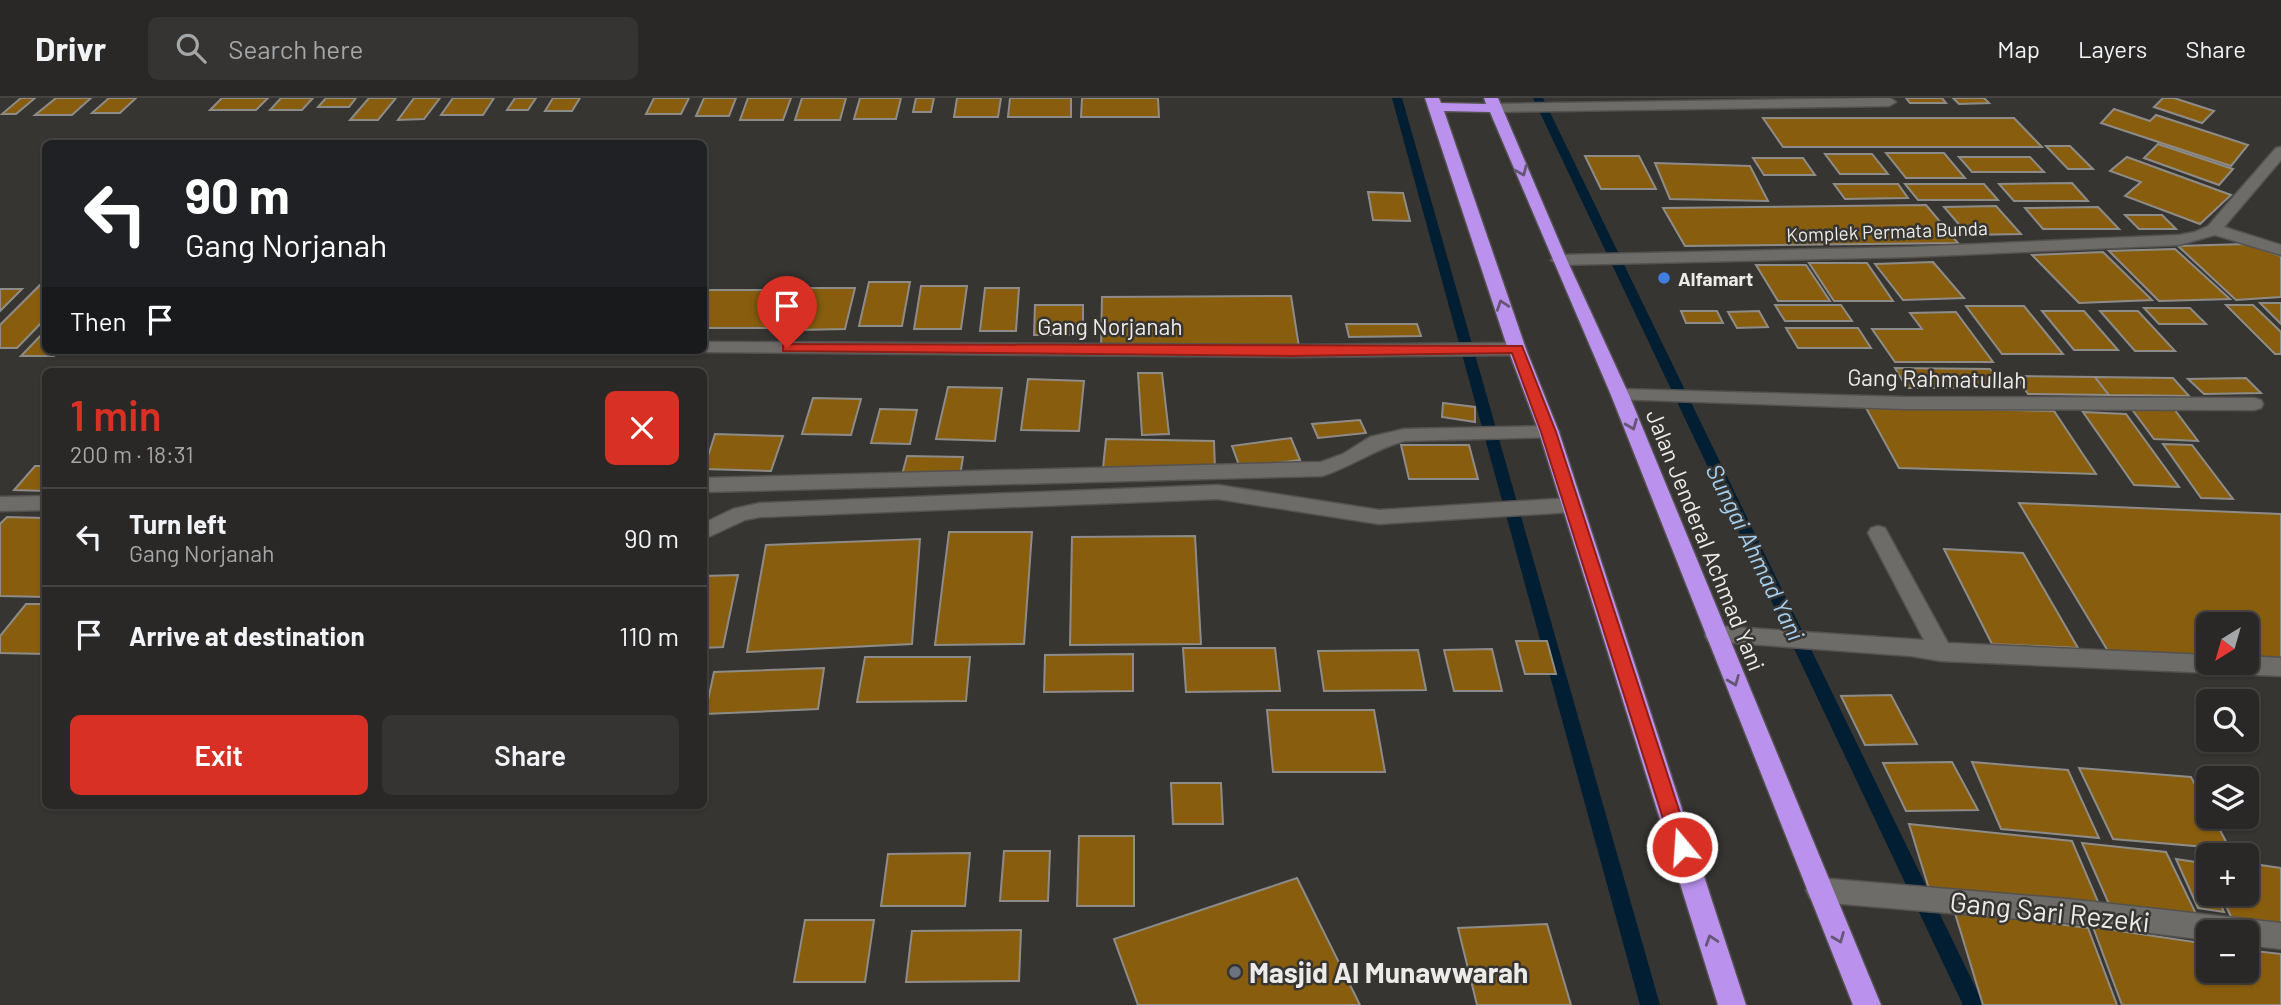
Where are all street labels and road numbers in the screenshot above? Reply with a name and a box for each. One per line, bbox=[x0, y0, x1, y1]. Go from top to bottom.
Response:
street label: Komplek Permata Bunda bbox=[1786, 216, 1988, 246]
street label: Gang Norjanah bbox=[1037, 312, 1183, 340]
street label: Gang Rahmatullah bbox=[1847, 362, 2027, 394]
street label: Jalan Jenderal Achmad Yani bbox=[1641, 405, 1771, 675]
street label: Gang Sari Rezeki bbox=[1948, 884, 2152, 938]

